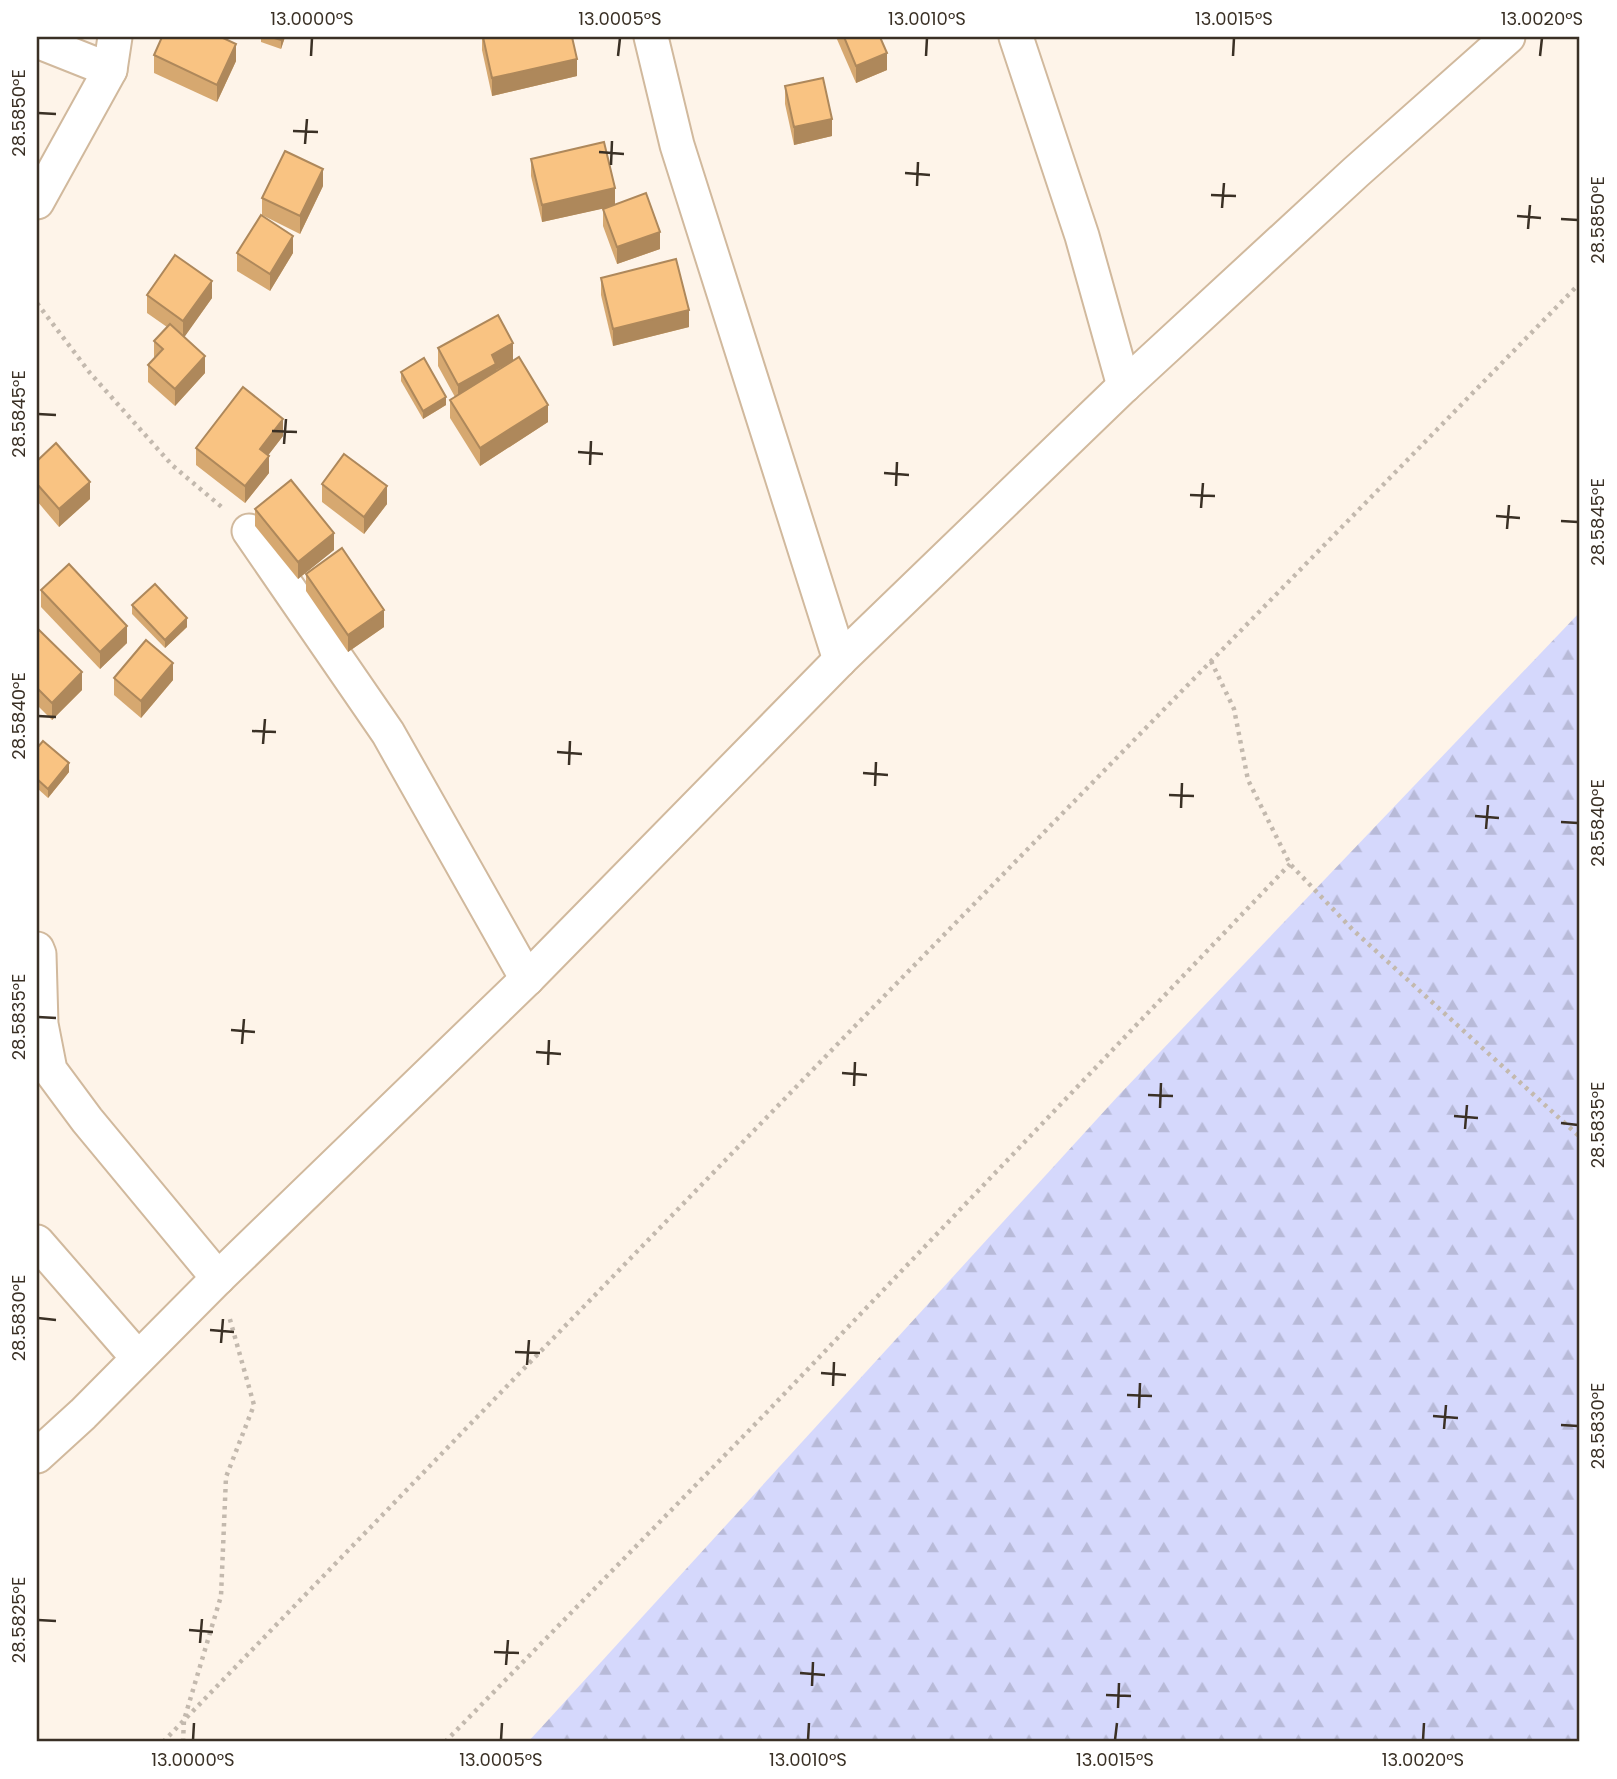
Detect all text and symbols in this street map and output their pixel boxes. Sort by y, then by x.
text: 13.0000°S [270,6,354,31]
text: 13.0005°S [578,6,662,31]
text: 13.0010°S [888,6,966,31]
text: 13.0015°S [1195,6,1273,31]
text: 13.0020°S [1501,6,1583,31]
text: 28.5850°E [6,69,31,157]
text: 28.5850°E [1585,176,1610,264]
text: 28.5845°E [6,370,31,458]
text: 28.5845°E [1585,478,1610,566]
text: 28.5840°E [6,672,31,760]
text: 28.5840°E [1585,779,1610,867]
text: 28.5835°E [6,974,31,1060]
text: 28.5835°E [1585,1082,1610,1168]
text: 28.5830°E [6,1275,31,1361]
text: 28.5830°E [1585,1383,1610,1469]
text: 28.5825°E [6,1577,31,1663]
text: 13.0000°S [151,1747,235,1772]
text: 13.0005°S [459,1747,543,1772]
text: 13.0010°S [769,1747,847,1772]
text: 13.0015°S [1076,1747,1154,1772]
text: 13.0020°S [1382,1747,1464,1772]

